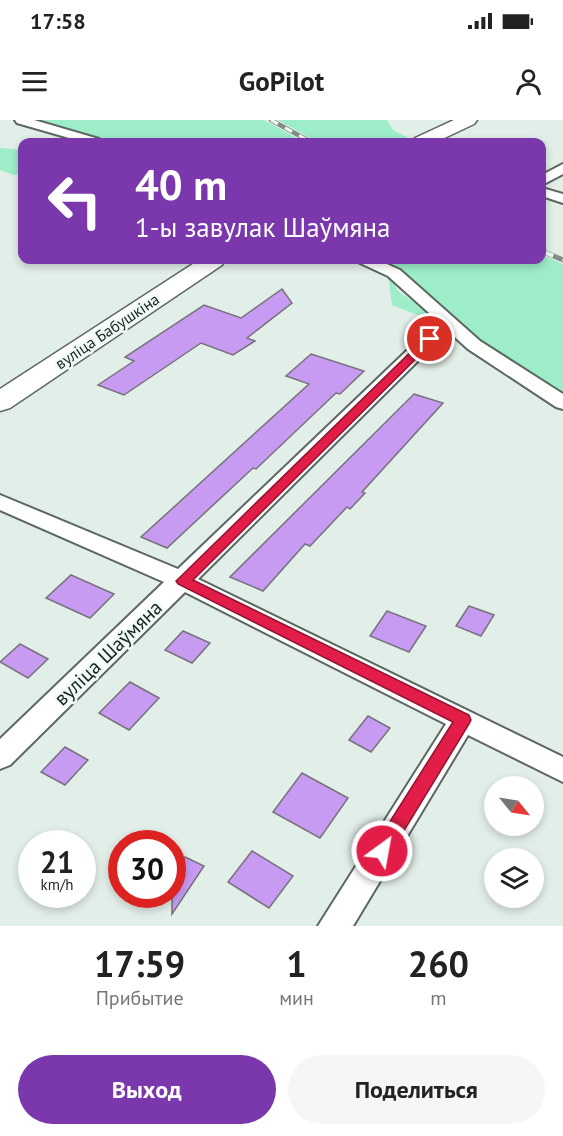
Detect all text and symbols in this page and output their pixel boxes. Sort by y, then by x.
text: 17:58 [30,7,86,35]
text: GoPilot [239,64,324,98]
icon: menu [18,65,51,98]
icon: person [512,65,545,98]
text: 40 m [135,157,227,212]
icon: left [36,162,114,240]
text: 1-ы завулак Шаўмяна [135,210,390,244]
street label: вуліца Бабушкіна [51,289,163,373]
pin [404,313,455,364]
icon: arrive [413,322,446,355]
street label: вуліца Шаўмяна [48,595,168,711]
north arrow [484,776,544,836]
map controls [484,776,544,908]
position arrow [350,819,414,883]
speed limit sign: 30 [108,830,186,908]
text: 21 [40,842,74,881]
button: layers [484,848,544,908]
text: km/h [41,875,73,894]
text: 17:59 [94,940,185,987]
text: 1 [286,940,307,987]
text: 260 [408,940,469,987]
text: Прибытие [96,985,184,1011]
text: мин [279,985,314,1011]
text: m [430,985,447,1011]
button: Выход [18,1055,276,1124]
button: Поделиться [288,1055,545,1124]

